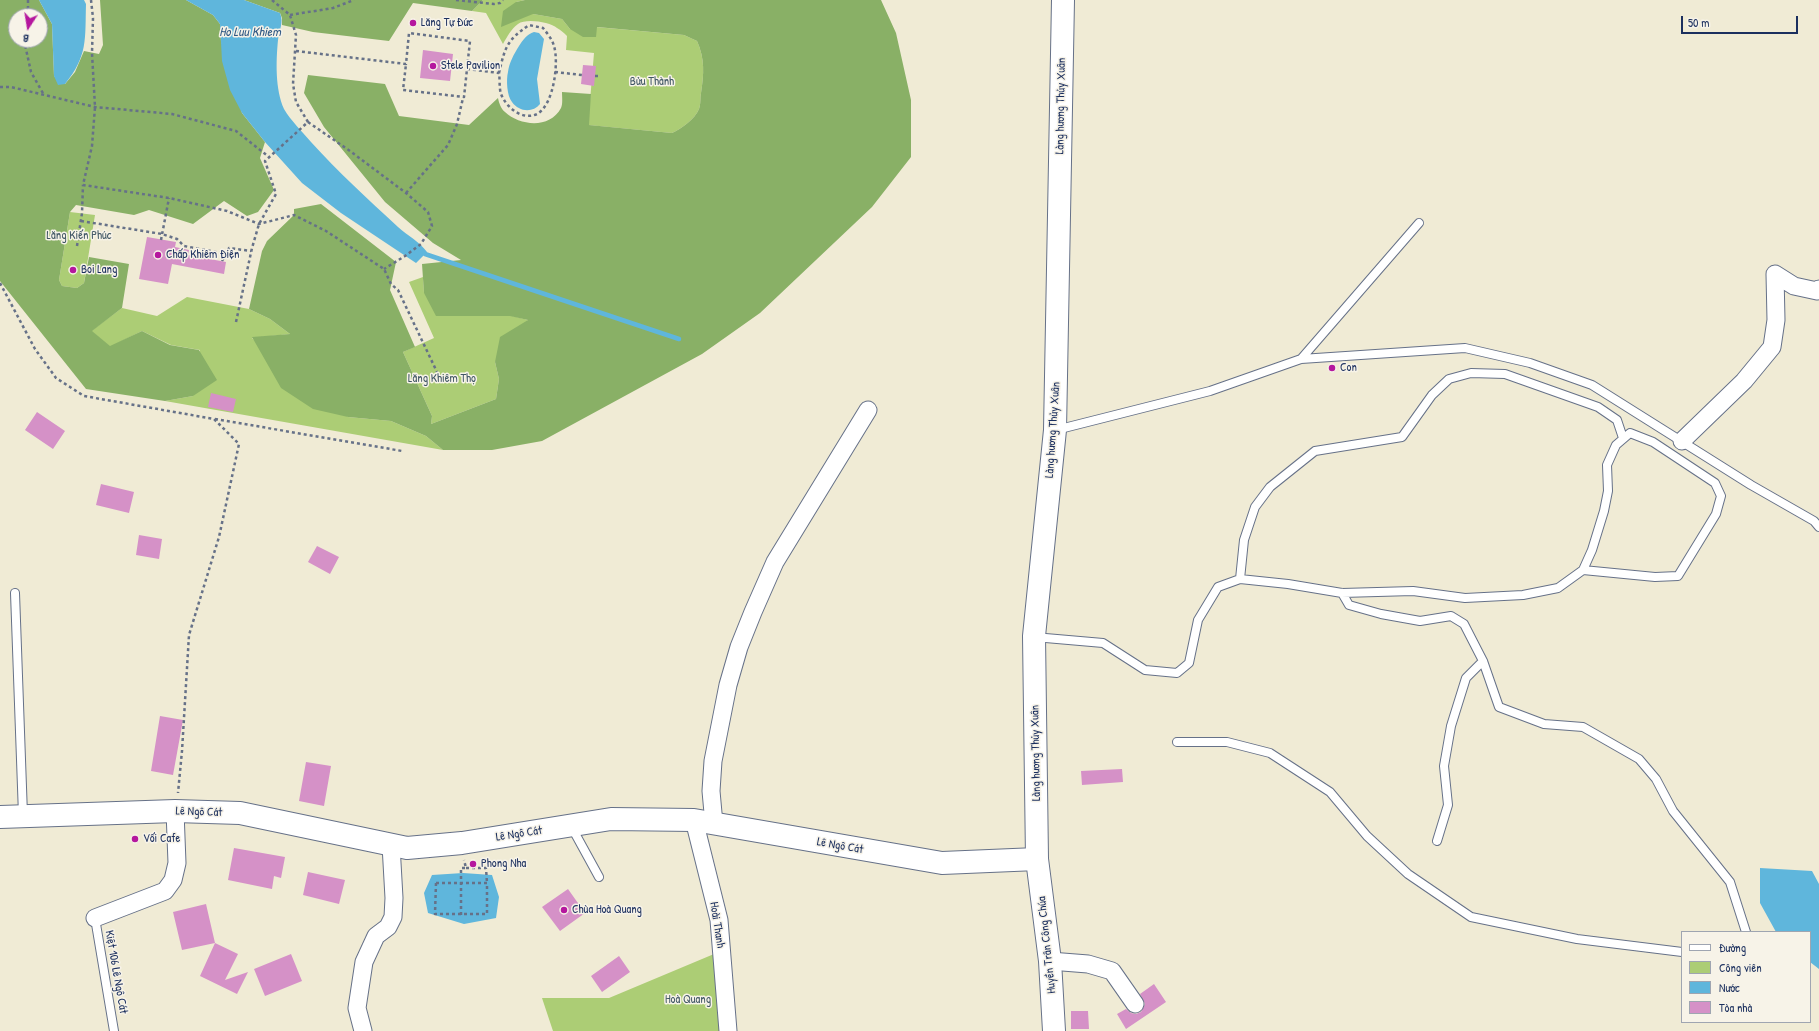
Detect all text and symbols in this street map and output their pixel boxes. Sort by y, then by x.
north arrow [8,8,48,48]
scale bar [1683,8,1800,34]
text: 50 m [1688,14,1709,31]
place label: Lăng Tự Đức [421,16,473,30]
marker: Lăng Tự Đức [408,18,418,28]
water label: Ho Luu Khiem [219,25,281,41]
text: B [22,31,30,46]
street label: Làng hương Thủy Xuân [1053,58,1069,154]
place label: Stele Pavilion [441,59,500,73]
marker: Stele Pavilion [428,61,438,71]
park label: Bửu Thành [630,75,674,89]
park label: Lăng Kiến Phúc [47,229,111,243]
place label: Chấp Khiêm Điện [166,248,239,262]
marker: Chấp Khiêm Điện [153,250,163,260]
place label: Boi Lang [81,263,117,277]
marker: Boi Lang [68,265,78,275]
place label: Con [1340,361,1357,375]
marker: Con [1327,363,1337,373]
park label: Lăng Khiêm Thọ [408,372,476,386]
street label: Làng hương Thủy Xuân [1042,381,1064,479]
street label: Làng hương Thủy Xuân [1028,705,1044,801]
street label: Lê Ngô Cát [175,804,223,820]
street label: Lê Ngô Cát [495,823,543,845]
place label: Vối Cafe [143,832,180,846]
marker: Vối Cafe [130,834,140,844]
street label: Lê Ngô Cát [816,835,864,857]
place label: Phong Nha [481,857,526,871]
marker: Phong Nha [468,859,478,869]
street label: Huyền Trân Công Chúa [1035,896,1059,994]
street label: Hoài Thanh [706,901,728,949]
place label: Chùa Hoà Quang [572,903,642,917]
marker: Chùa Hoà Quang [559,905,569,915]
street label: Kiệt 106 Lê Ngô Cát [102,929,130,1015]
legend [1681,931,1811,1023]
text: Đường [1719,939,1746,956]
text: Công viên [1719,959,1762,976]
text: Nước [1719,979,1740,996]
park label: Hoà Quang [665,993,711,1007]
text: Tòa nhà [1719,999,1752,1016]

